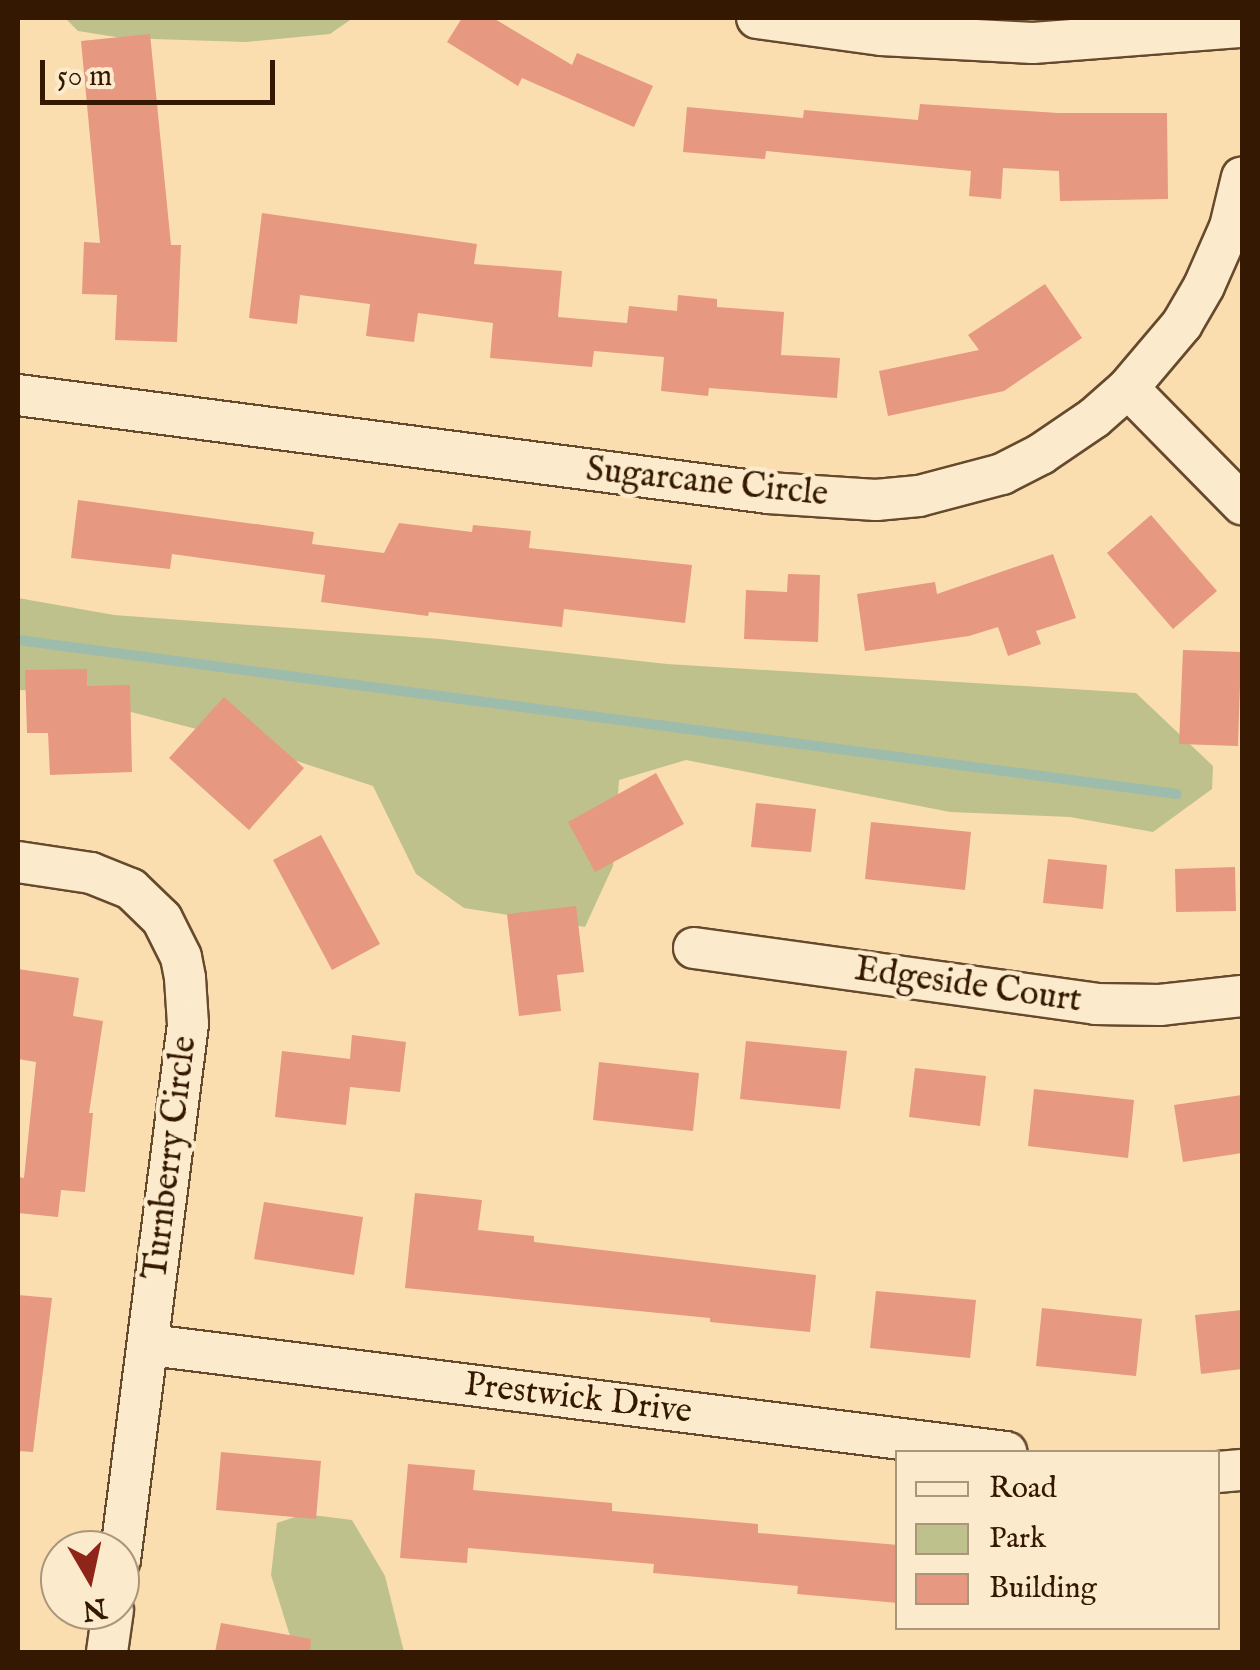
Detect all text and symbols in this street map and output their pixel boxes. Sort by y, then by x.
scale bar [45,40,280,102]
text: 50 m [57,58,112,96]
street label: Sugarcane Circle [584,449,830,517]
street label: Edgeside Court [852,949,1084,1023]
street label: Turnberry Circle [135,1034,207,1282]
street label: Prestwick Drive [462,1364,694,1434]
legend [895,1450,1220,1630]
text: Road [989,1470,1057,1508]
text: Park [989,1520,1046,1558]
north arrow [40,1530,140,1630]
text: Building [989,1570,1097,1608]
text: N [80,1589,109,1627]

